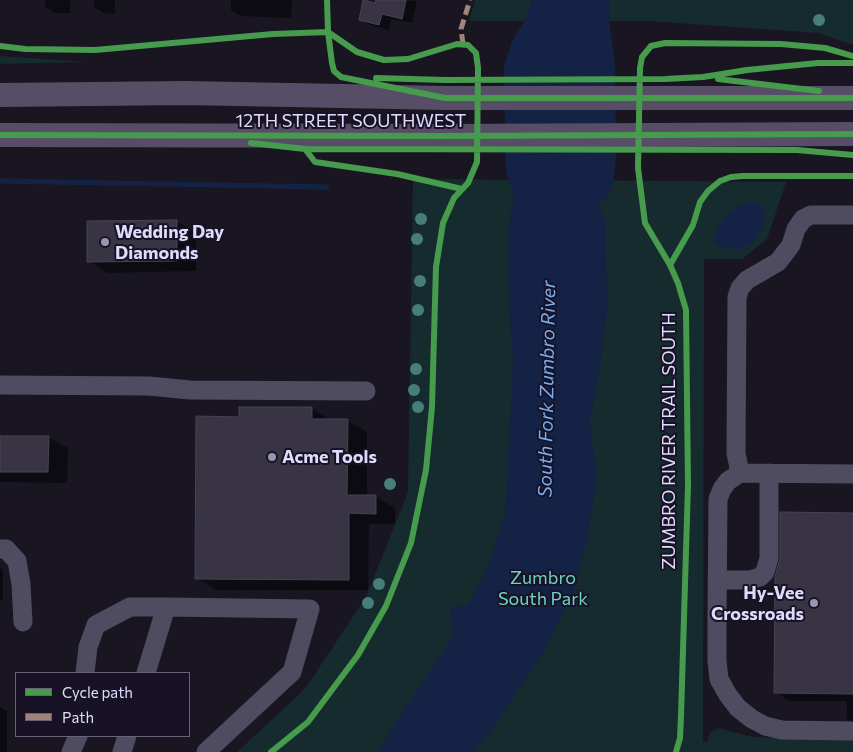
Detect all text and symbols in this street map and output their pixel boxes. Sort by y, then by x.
street label: 12TH STREET SOUTHWEST [236,110,466,132]
place label: Wedding Day Diamonds [115,221,224,264]
marker: Wedding Day Diamonds [99,236,111,248]
water label: South Fork Zumbro River [534,280,560,498]
street label: ZUMBRO RIVER TRAIL SOUTH [658,312,680,570]
place label: Acme Tools [282,446,377,468]
marker: Acme Tools [266,451,278,463]
park label: Zumbro South Park [498,567,588,610]
place label: Hy-Vee Crossroads [711,582,804,624]
marker: Hy-Vee Crossroads [808,597,820,609]
legend [15,672,190,737]
text: Cycle path [62,683,133,701]
text: Path [62,708,94,726]

